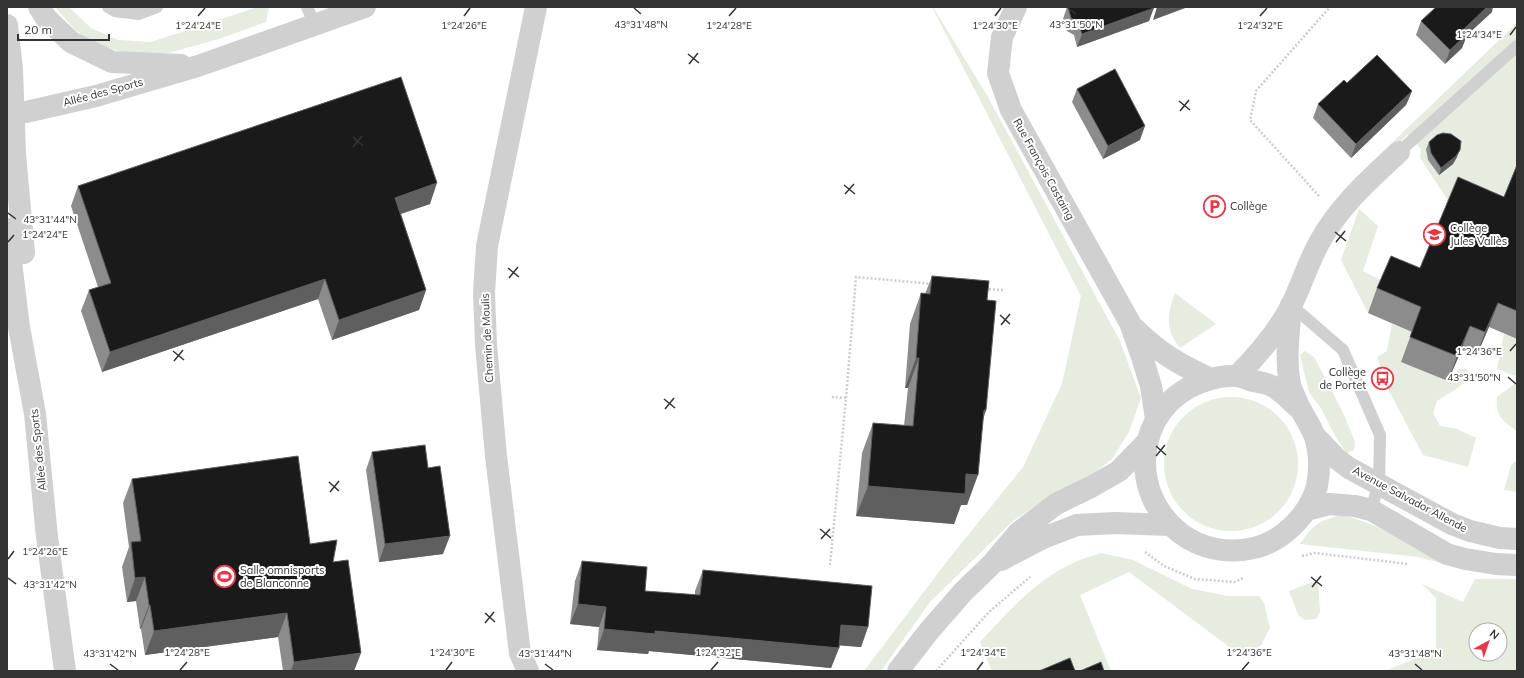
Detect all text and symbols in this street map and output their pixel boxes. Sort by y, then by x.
scale bar [18,16,109,42]
text: 43°31'48"N [614,18,668,31]
text: 43°31'50"N [1049,18,1103,31]
text: 1°24'24"E [175,19,221,32]
text: 1°24'26"E [441,19,487,32]
text: 1°24'28"E [706,19,752,32]
text: 1°24'30"E [972,19,1018,32]
text: 1°24'32"E [1237,19,1283,32]
text: 20 m [24,22,52,37]
text: 1°24'34"E [1456,28,1502,41]
street label: Allée des Sports [61,75,145,109]
street label: Rue François Castaing [1010,116,1078,222]
parking icon: Collège [1201,193,1227,219]
place label: Collège [1230,199,1267,213]
text: 43°31'44"N [23,213,77,226]
school or university icon: Collège Jules Vallès [1421,221,1447,247]
place label: Collège Jules Vallès [1450,221,1507,248]
text: 1°24'24"E [22,228,68,241]
street label: Chemin de Moulis [478,293,496,383]
text: 1°24'36"E [1456,345,1502,358]
place label: Collège de Portet [1319,365,1366,392]
bus stop icon: Collège de Portet [1369,365,1395,391]
text: 43°31'50"N [1447,371,1501,384]
street label: Allée des Sports [27,408,49,492]
street label: Avenue Salvador Allende [1350,463,1470,535]
text: 1°24'26"E [22,545,68,558]
sports icon: Salle omnisports de Blanconne [211,563,237,589]
place label: Salle omnisports de Blanconne [240,563,324,590]
text: 43°31'42"N [23,578,77,591]
north arrow [1468,622,1508,662]
text: N [1487,626,1502,642]
text: 1°24'28"E [164,646,210,659]
text: 1°24'30"E [429,646,475,659]
text: 1°24'32"E [695,646,741,659]
text: 1°24'34"E [960,646,1006,659]
text: 1°24'36"E [1226,646,1272,659]
text: 43°31'42"N [83,647,137,660]
text: 43°31'44"N [518,647,572,660]
text: 43°31'48"N [1388,647,1442,660]

